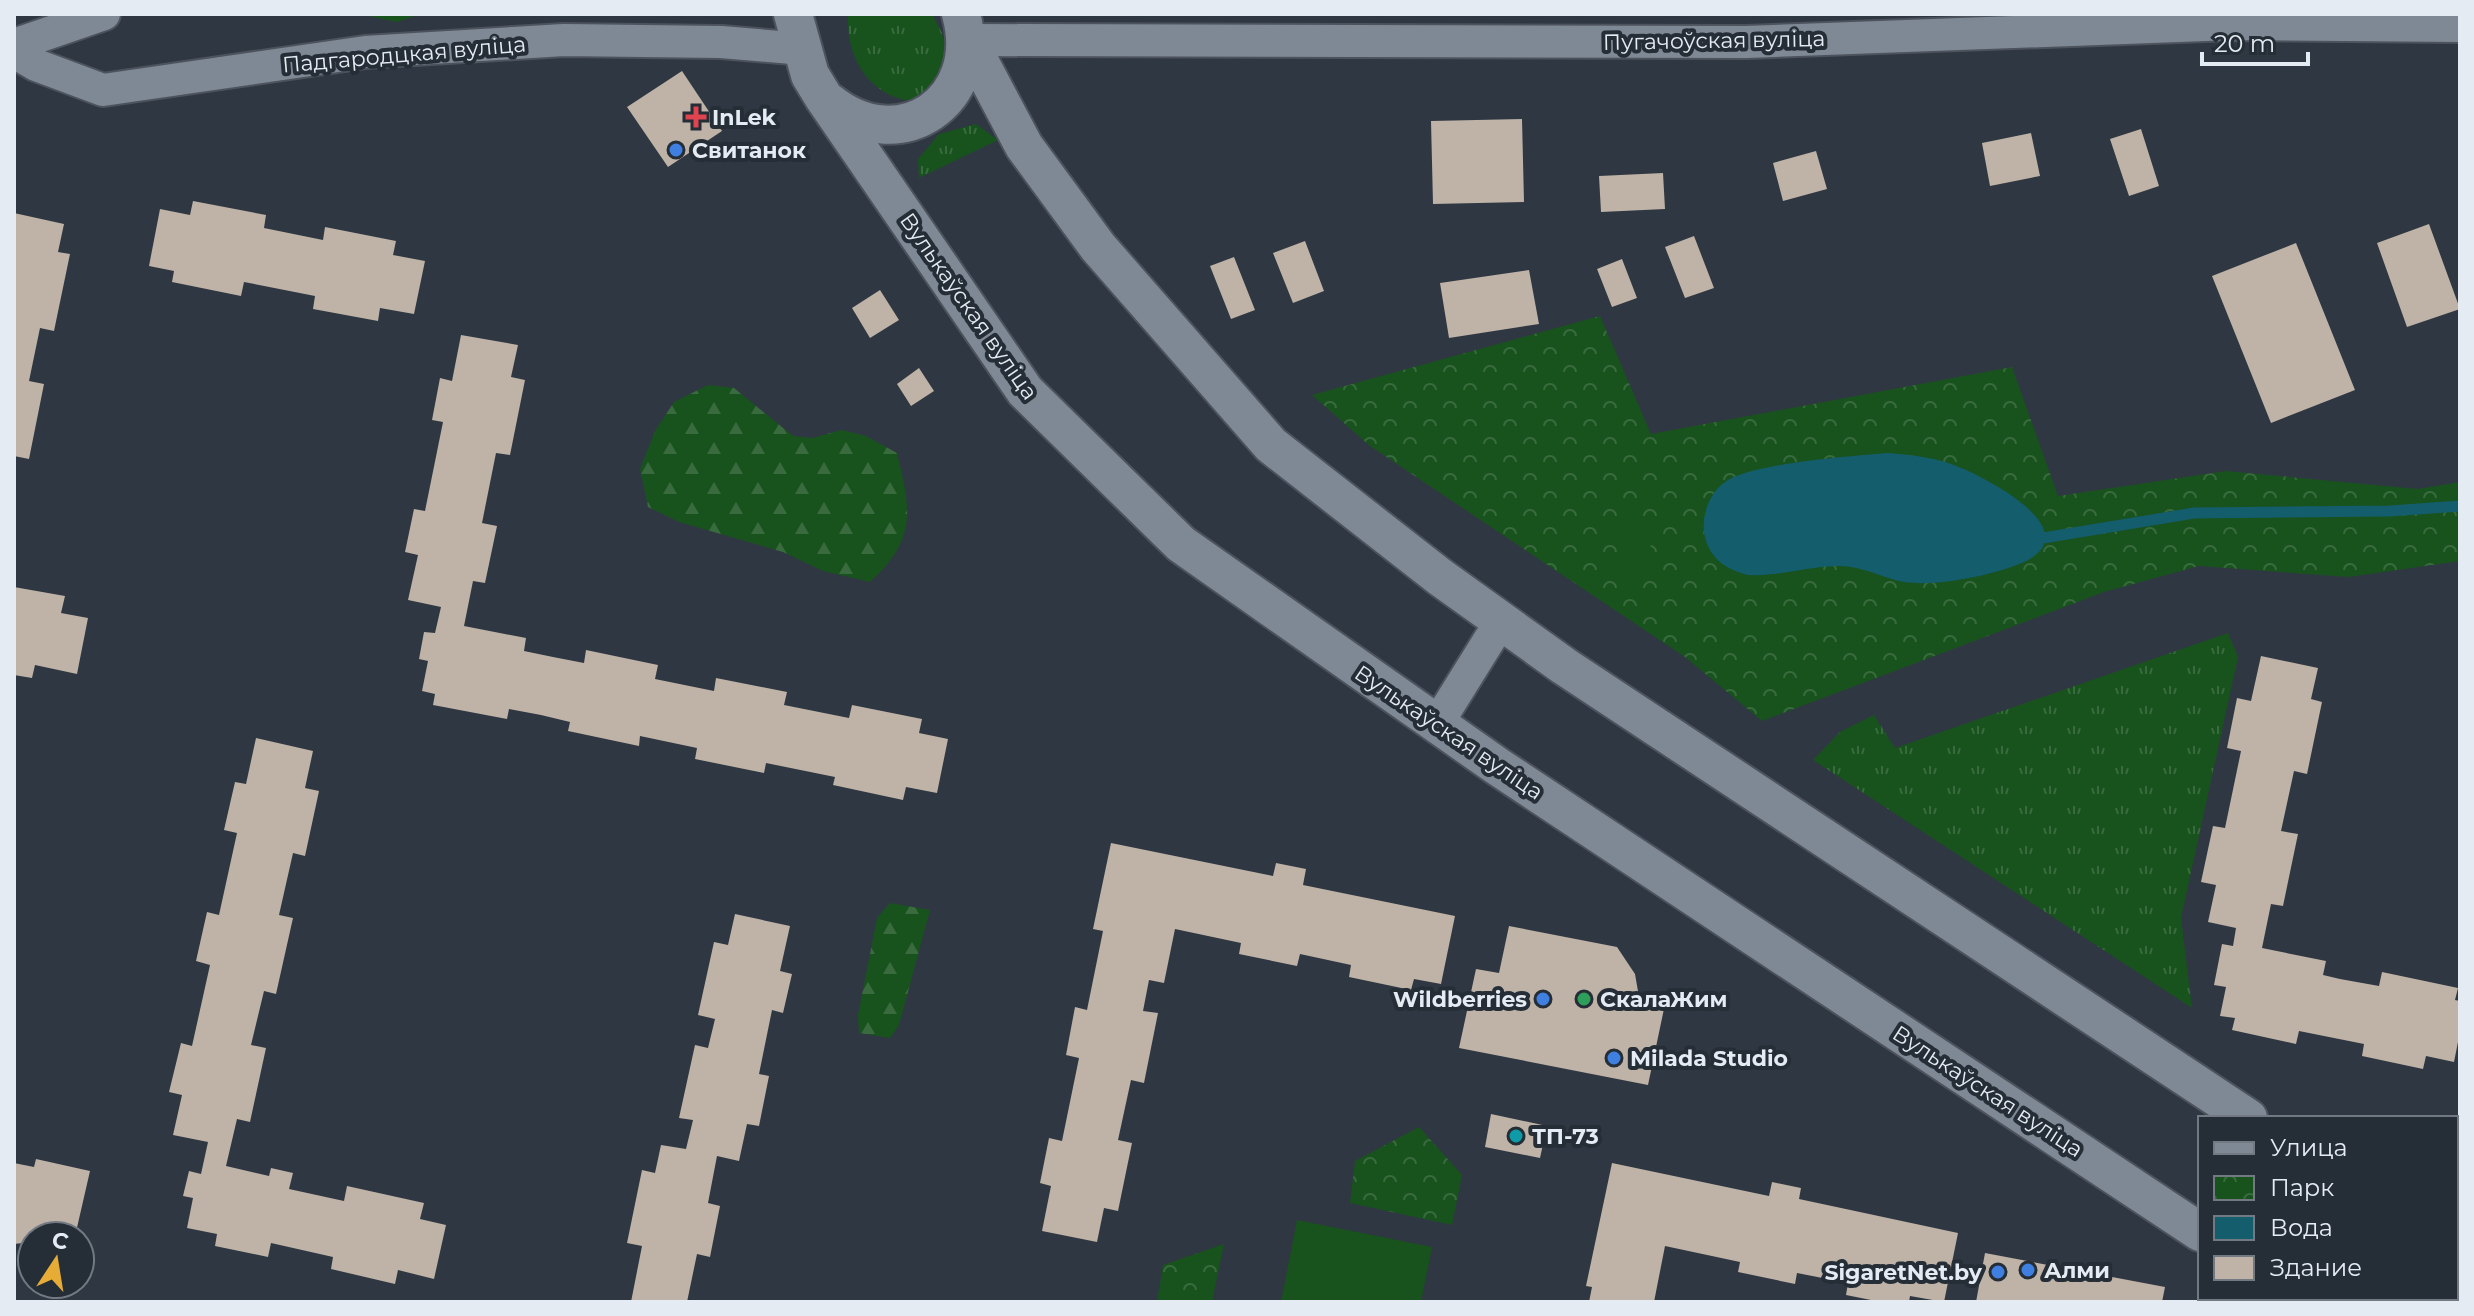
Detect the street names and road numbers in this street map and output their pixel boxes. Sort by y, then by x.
street label: Пугачоўская вуліца [1603,25,1825,56]
street label: Падгародцкая вуліца [281,30,527,79]
street label: Вулькаўская вуліца [894,208,1043,405]
street label: Вулькаўская вуліца [1349,659,1548,806]
street label: Вулькаўская вуліца [1887,1020,2088,1163]

